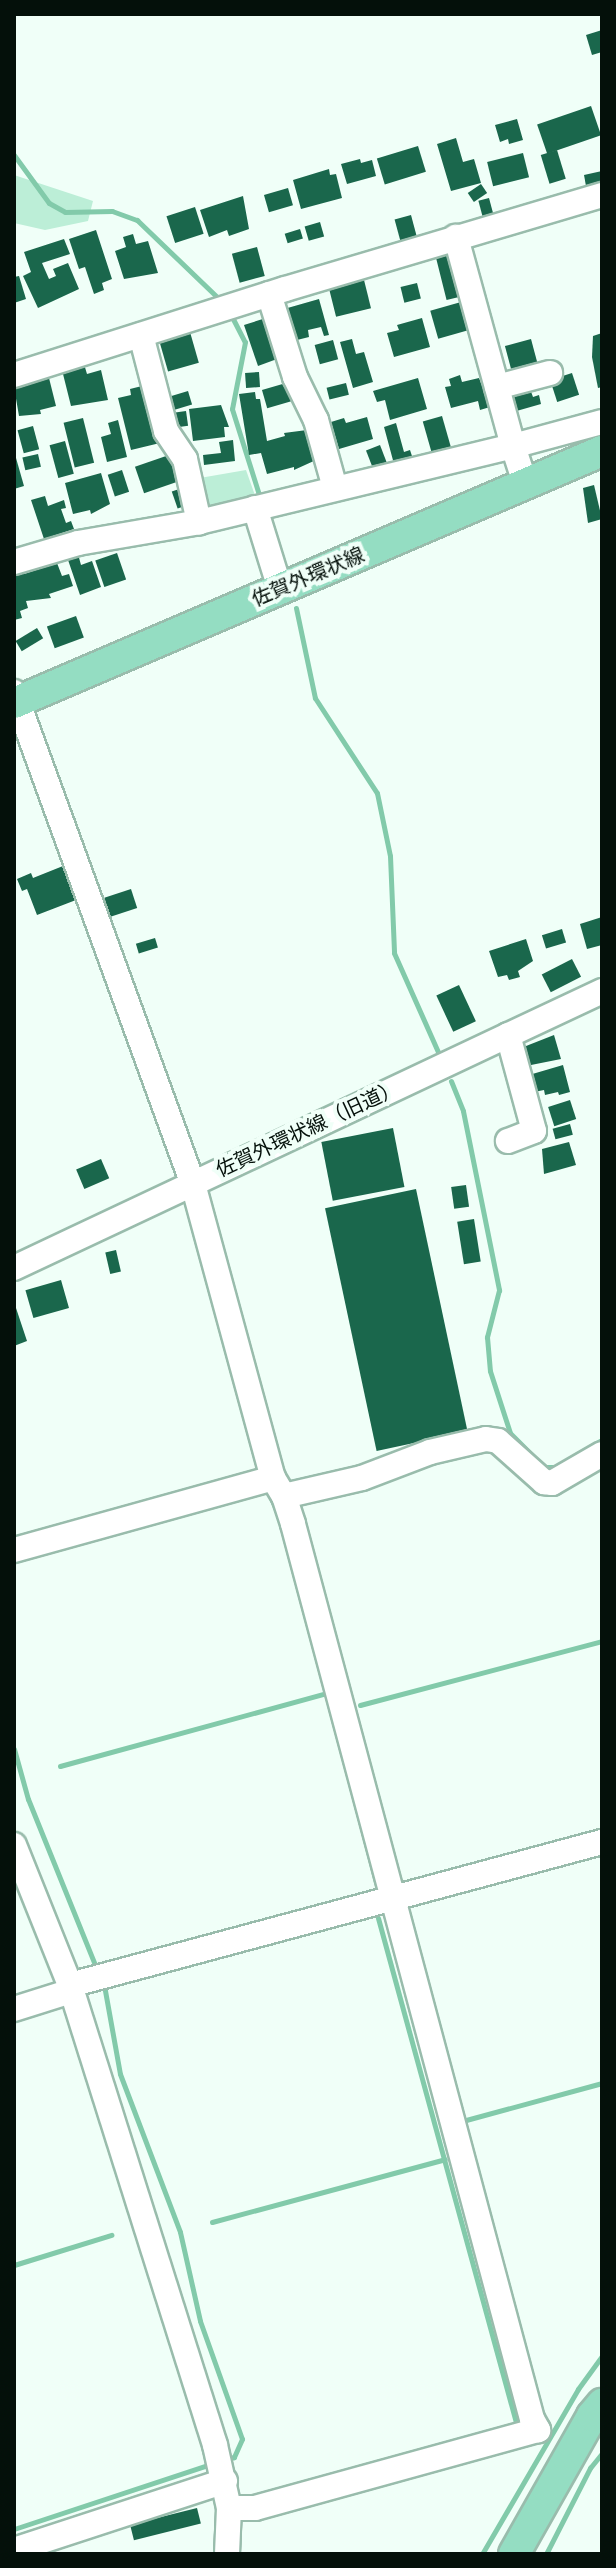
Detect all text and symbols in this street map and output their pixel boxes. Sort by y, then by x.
street label: 佐賀外環状線 [248,543,368,611]
street label: 佐賀外環状線（旧道） [212,1076,404,1182]

